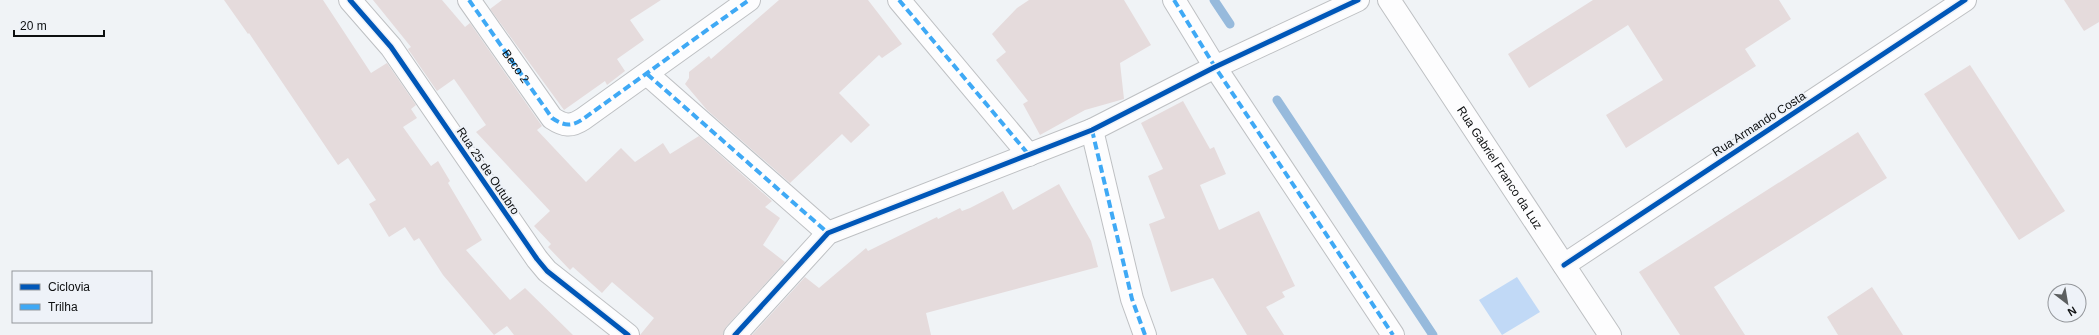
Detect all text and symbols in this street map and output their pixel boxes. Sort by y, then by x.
scale bar [14,12,104,38]
text: 20 m [20,19,47,33]
street label: Beco 2 [499,47,532,86]
street label: Rua Armando Costa [1710,89,1808,159]
street label: Rua Gabriel Franco da Luz [1454,104,1545,232]
street label: Rua 25 de Outubro [454,125,523,217]
legend [12,271,152,323]
text: Ciclovia [48,280,90,294]
north arrow [2047,283,2087,323]
text: Trilha [48,300,78,314]
text: N [2066,304,2079,319]

